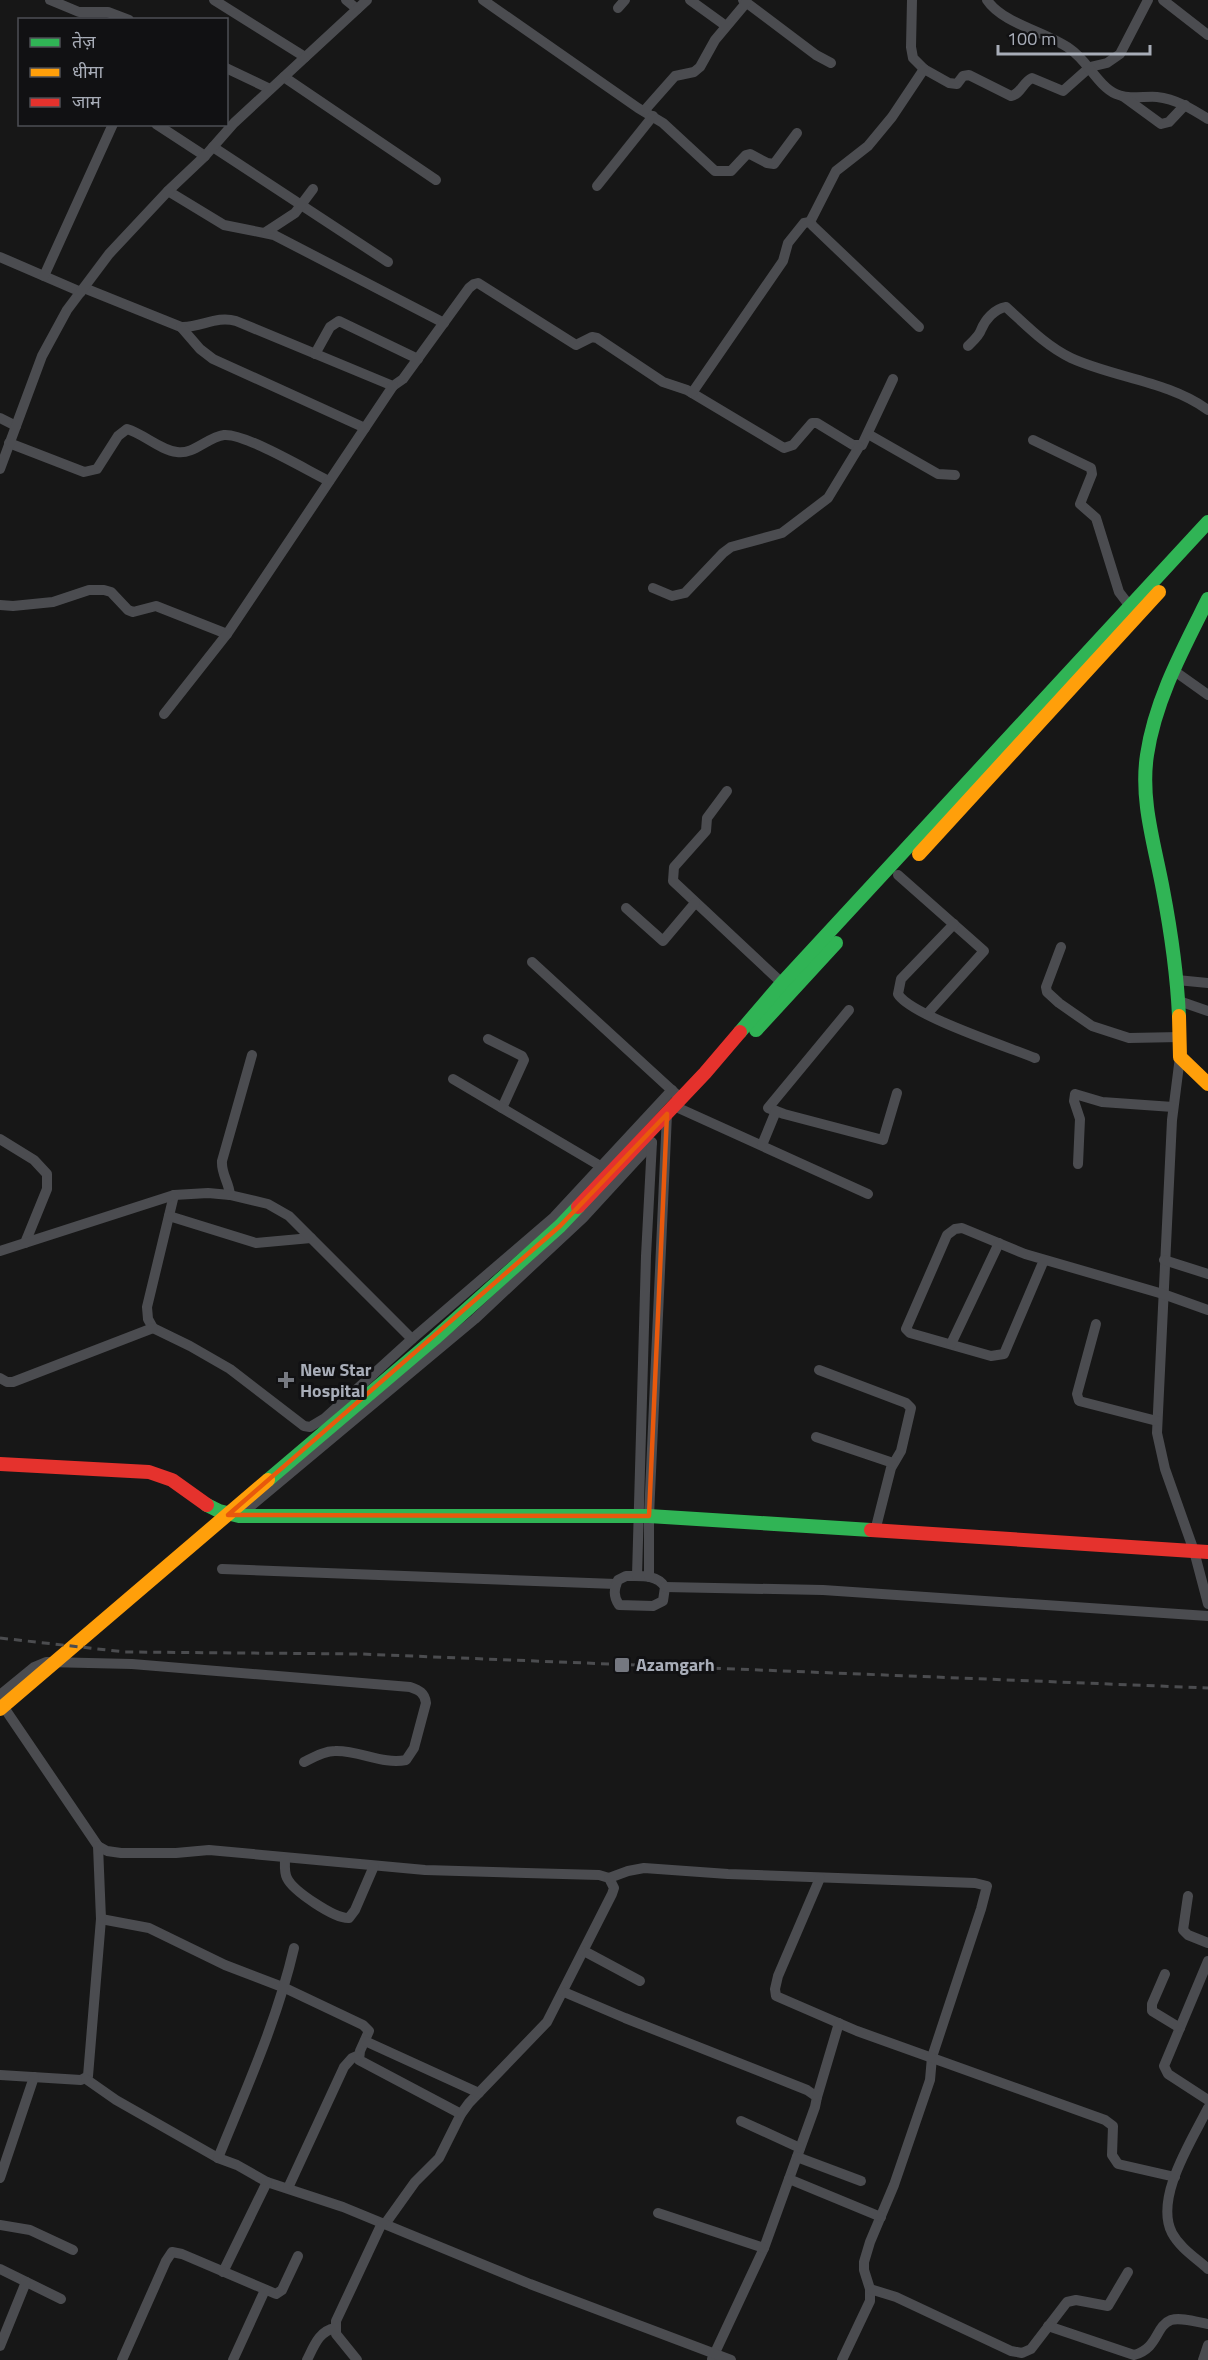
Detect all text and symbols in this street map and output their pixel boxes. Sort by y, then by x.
legend [18,18,228,126]
scale bar [998,18,1150,56]
text: 100 m [1007,25,1056,52]
text: तेज़ [72,28,96,55]
text: धीमा [72,58,103,85]
text: जाम [72,88,102,115]
place label: New Star Hospital [300,1356,372,1404]
marker: New Star Hospital [277,1371,295,1389]
place label: Azamgarh [636,1651,715,1678]
marker: Azamgarh [613,1656,631,1674]

